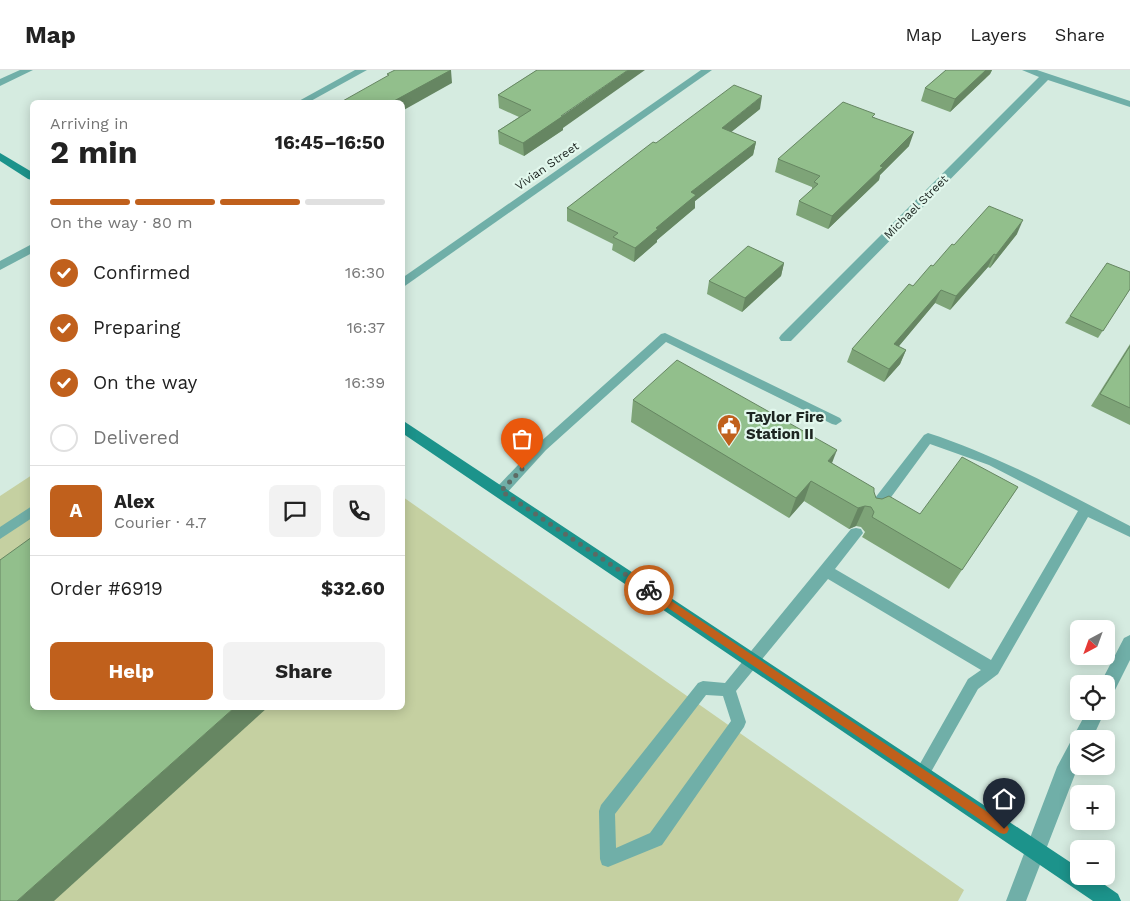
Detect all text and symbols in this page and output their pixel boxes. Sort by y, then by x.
text: Map [25,21,76,49]
text: Map [905,24,942,45]
text: Layers [970,24,1027,45]
text: Share [1055,24,1105,45]
text: Arriving in [50,114,128,133]
text: 16:45–16:50 [275,131,385,154]
text: 2 min [50,133,138,171]
street label: Vivian Street [512,139,582,193]
street label: Michael Street [881,172,951,242]
text: On the way · 80 m [50,213,193,232]
icon: check [50,259,78,287]
text: Confirmed [93,261,190,284]
text: 16:30 [345,263,385,282]
icon: check [50,314,78,342]
text: Preparing [93,316,180,339]
text: 16:37 [347,318,385,337]
icon: check [50,369,78,397]
text: On the way [93,371,197,394]
text: 16:39 [345,373,385,392]
place label: Taylor Fire Station II [746,408,824,443]
public building icon: Taylor Fire Station II [716,413,742,447]
pin [501,418,543,469]
icon: bag [508,425,536,453]
text: Delivered [93,426,180,449]
button: chat [269,485,321,537]
button: phone [333,485,385,537]
text: Alex [114,490,155,513]
text: A [70,499,82,522]
text: Courier · 4.7 [114,513,207,532]
courier [624,565,674,615]
icon: bike [635,576,663,604]
text: Order #6919 [50,577,163,600]
text: $32.60 [321,577,385,600]
north arrow [1070,620,1115,665]
map controls [1070,620,1115,885]
button: Help [50,642,213,700]
button: Share [223,642,385,700]
button: locate [1070,675,1115,720]
button: layers [1070,730,1115,775]
pin [983,778,1025,829]
icon: home [990,785,1018,813]
button: + [1070,785,1115,830]
button: − [1070,840,1115,885]

